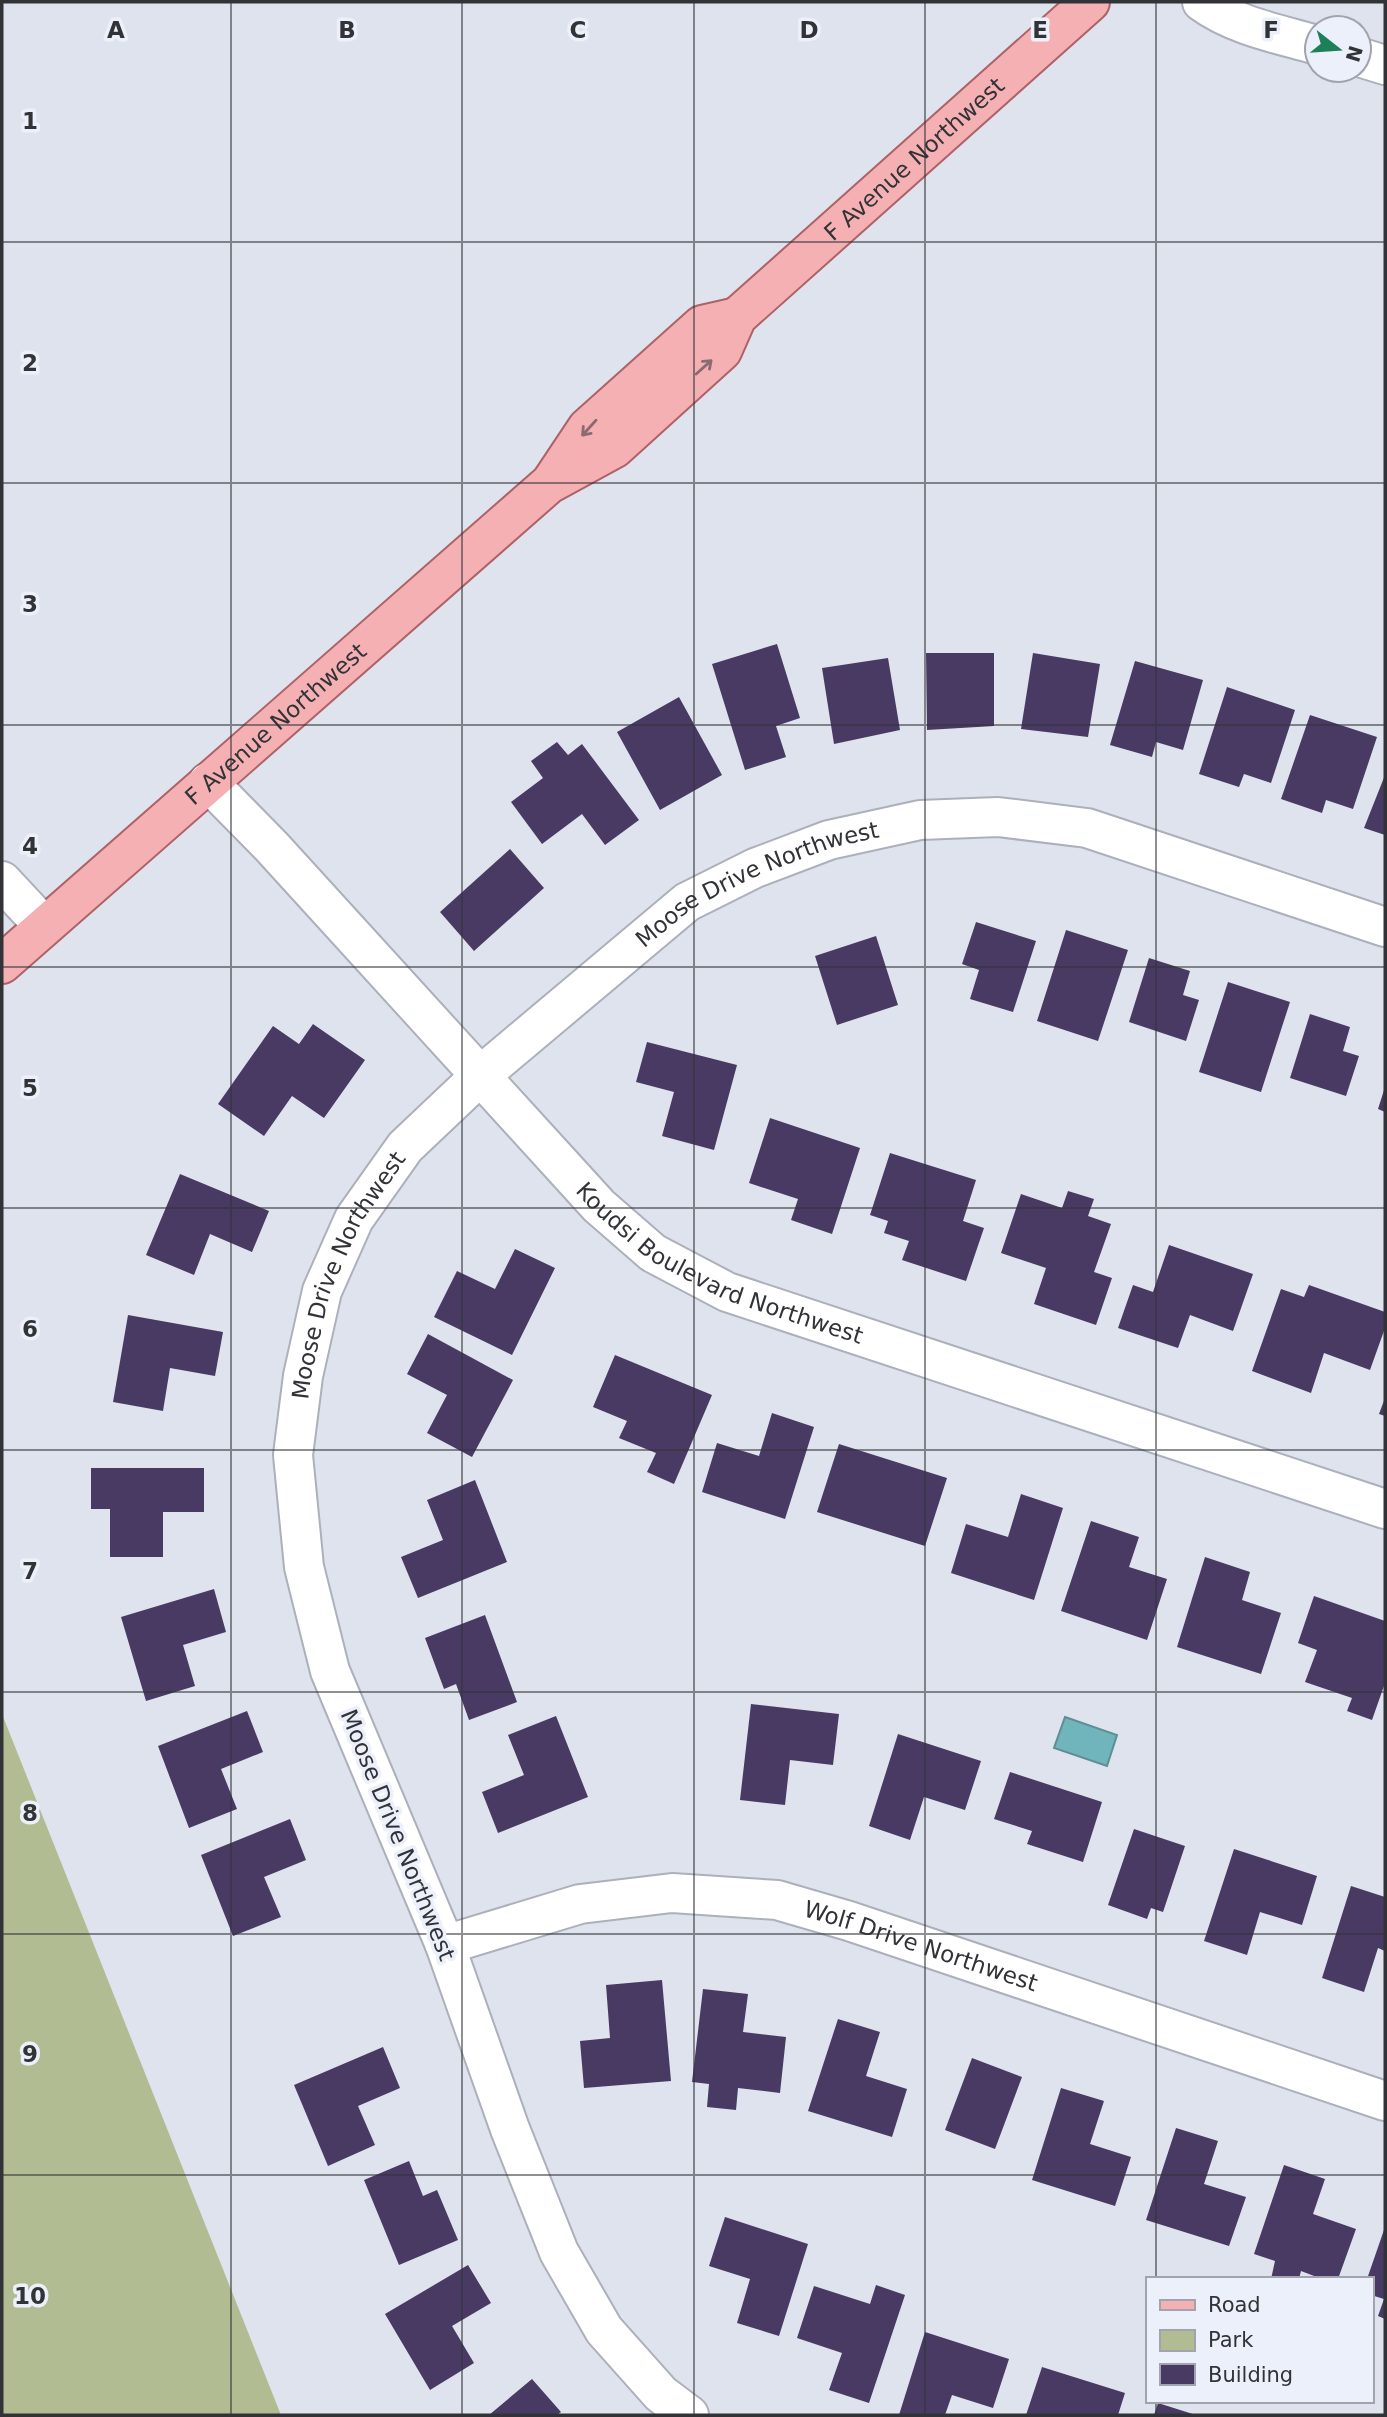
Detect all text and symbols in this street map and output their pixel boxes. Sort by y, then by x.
north arrow [1303,14,1373,84]
text: A [107,17,125,43]
text: B [338,17,356,43]
text: C [570,17,586,43]
text: D [799,17,819,43]
text: E [1032,17,1048,43]
text: F [1263,17,1279,43]
text: N [1341,43,1367,65]
street label: F Avenue Northwest [819,72,1009,246]
text: 1 [22,108,38,134]
text: 2 [22,350,38,376]
one-way arrow [695,359,712,376]
one-way arrow [580,419,597,436]
text: 3 [22,591,38,617]
street label: F Avenue Northwest [180,638,371,810]
street label: Moose Drive Northwest [630,816,881,952]
text: 4 [22,833,38,859]
text: 5 [22,1075,38,1101]
street label: Moose Drive Northwest [287,1147,411,1401]
street label: Koudsi Boulevard Northwest [571,1177,866,1349]
text: 6 [22,1316,38,1342]
text: 7 [22,1558,38,1584]
street label: Moose Drive Northwest [336,1706,460,1964]
text: 8 [22,1800,38,1826]
street label: Wolf Drive Northwest [801,1896,1041,1996]
text: 9 [22,2041,38,2067]
legend [1146,2277,1373,2403]
text: 10 [14,2283,46,2309]
text: Road [1208,2293,1261,2317]
text: Park [1208,2328,1254,2352]
text: Building [1208,2363,1293,2387]

